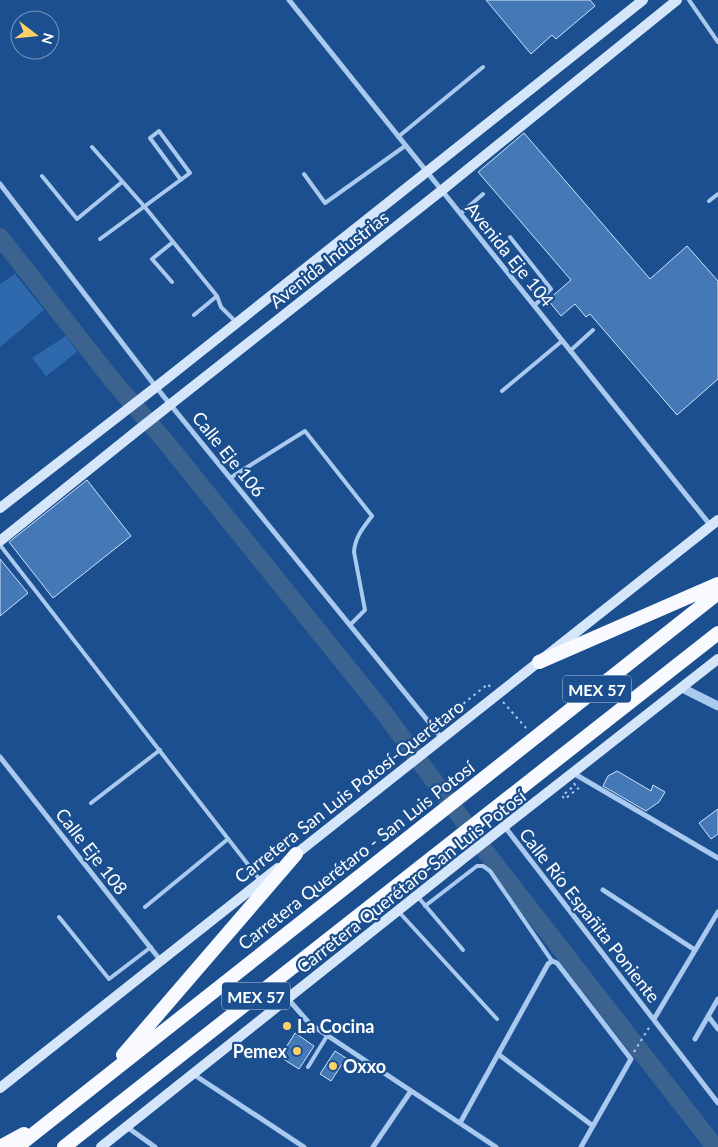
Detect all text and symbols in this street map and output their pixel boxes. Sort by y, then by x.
north arrow [10,10,60,60]
text: N [38,31,58,46]
street label: Avenida Eje 104 [461,197,559,311]
street label: Avenida Industrias [265,206,393,312]
street label: Calle Eje 106 [188,407,270,501]
road number: MEX 57 [563,676,631,702]
street label: Carretera San Luis Potosí-Querétaro [230,695,468,887]
street label: Carretera Querétaro - San Luis Potosí [233,755,479,954]
street label: Carretera Querétaro-San Luis Potosí [292,784,531,977]
street label: Calle Eje 108 [51,803,133,899]
street label: Calle Río Españita Poniente [515,823,665,1007]
road number: MEX 57 [222,982,290,1009]
place label: La Cocina [297,1015,374,1037]
marker: La Cocina [281,1020,293,1032]
place label: Pemex [233,1040,288,1062]
marker: Pemex [291,1045,303,1057]
place label: Oxxo [343,1055,386,1077]
marker: Oxxo [327,1060,339,1072]

